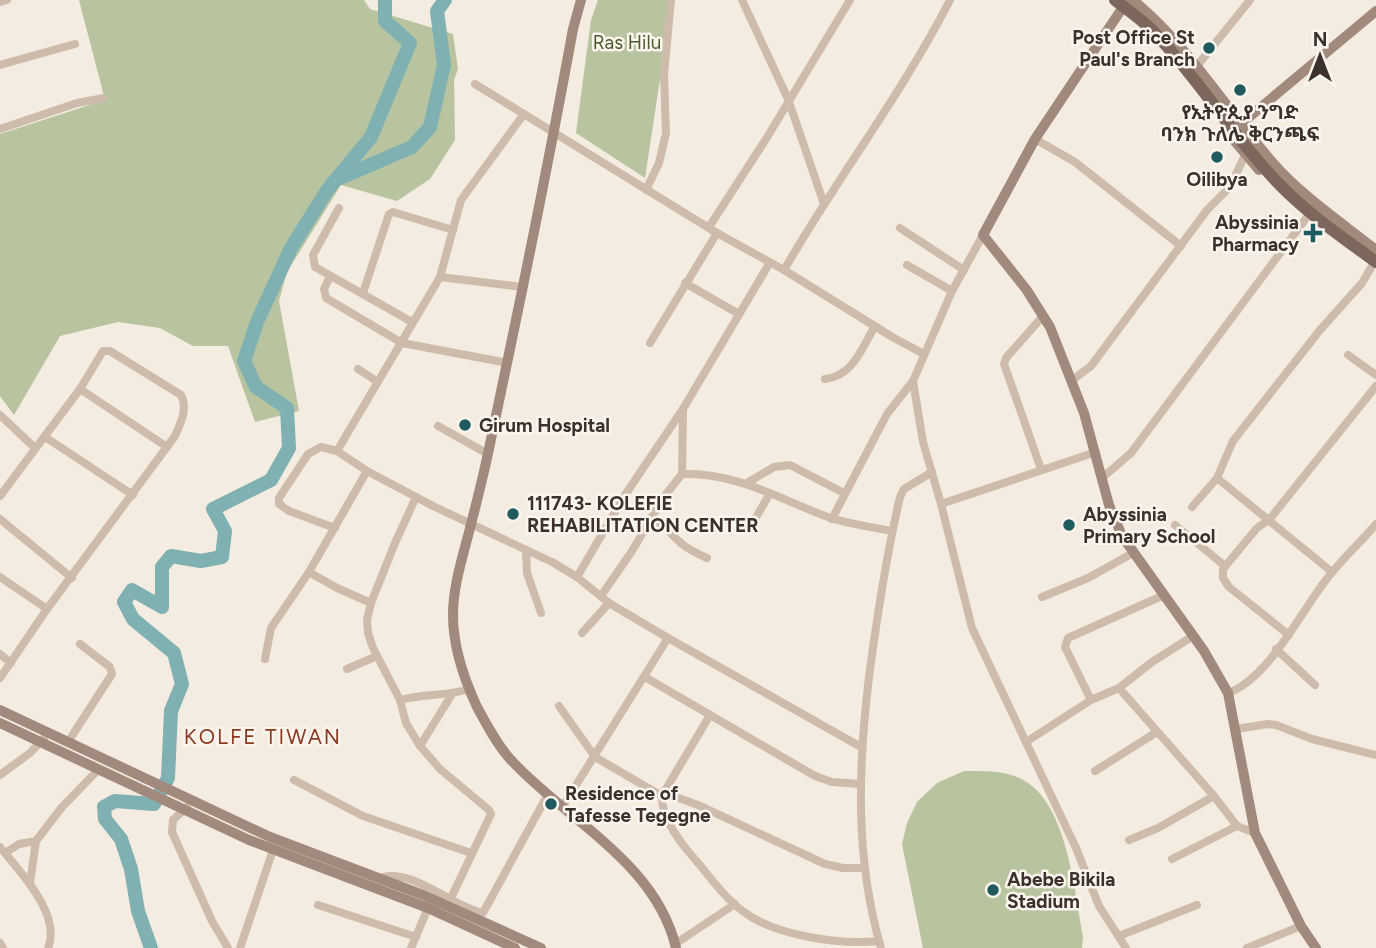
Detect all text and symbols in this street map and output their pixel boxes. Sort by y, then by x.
north arrow [1285,21,1355,91]
place label: Post Office St Paul's Branch [1072,26,1195,71]
text: N [1313,28,1327,51]
park label: Ras Hilu [593,31,661,54]
marker: Post Office St Paul's Branch [1201,40,1217,56]
marker: የኢትዮጲያ ንግድ ባንክ ጉለሌ ቅርንጫፍ [1232,82,1248,98]
place label: የኢትዮጲያ ንግድ ባንክ ጉለሌ ቅርንጫፍ [1161,101,1320,146]
marker: Oilibya [1209,149,1225,165]
place label: Oilibya [1186,168,1248,191]
place label: Abyssinia Pharmacy [1212,211,1299,256]
marker: Abyssinia Pharmacy [1305,225,1321,241]
place label: Girum Hospital [479,414,610,437]
marker: Girum Hospital [457,417,473,433]
place label: 111743- KOLEFIE REHABILITATION CENTER [527,492,759,537]
place label: Abyssinia Primary School [1083,503,1215,548]
marker: 111743- KOLEFIE REHABILITATION CENTER [505,506,521,522]
marker: Abyssinia Primary School [1061,517,1077,533]
district label: KOLFE TIWAN [184,724,342,749]
place label: Residence of Tafesse Tegegne [565,782,711,827]
marker: Residence of Tafesse Tegegne [543,796,559,812]
place label: Abebe Bikila Stadium [1007,868,1115,913]
marker: Abebe Bikila Stadium [985,882,1001,898]

